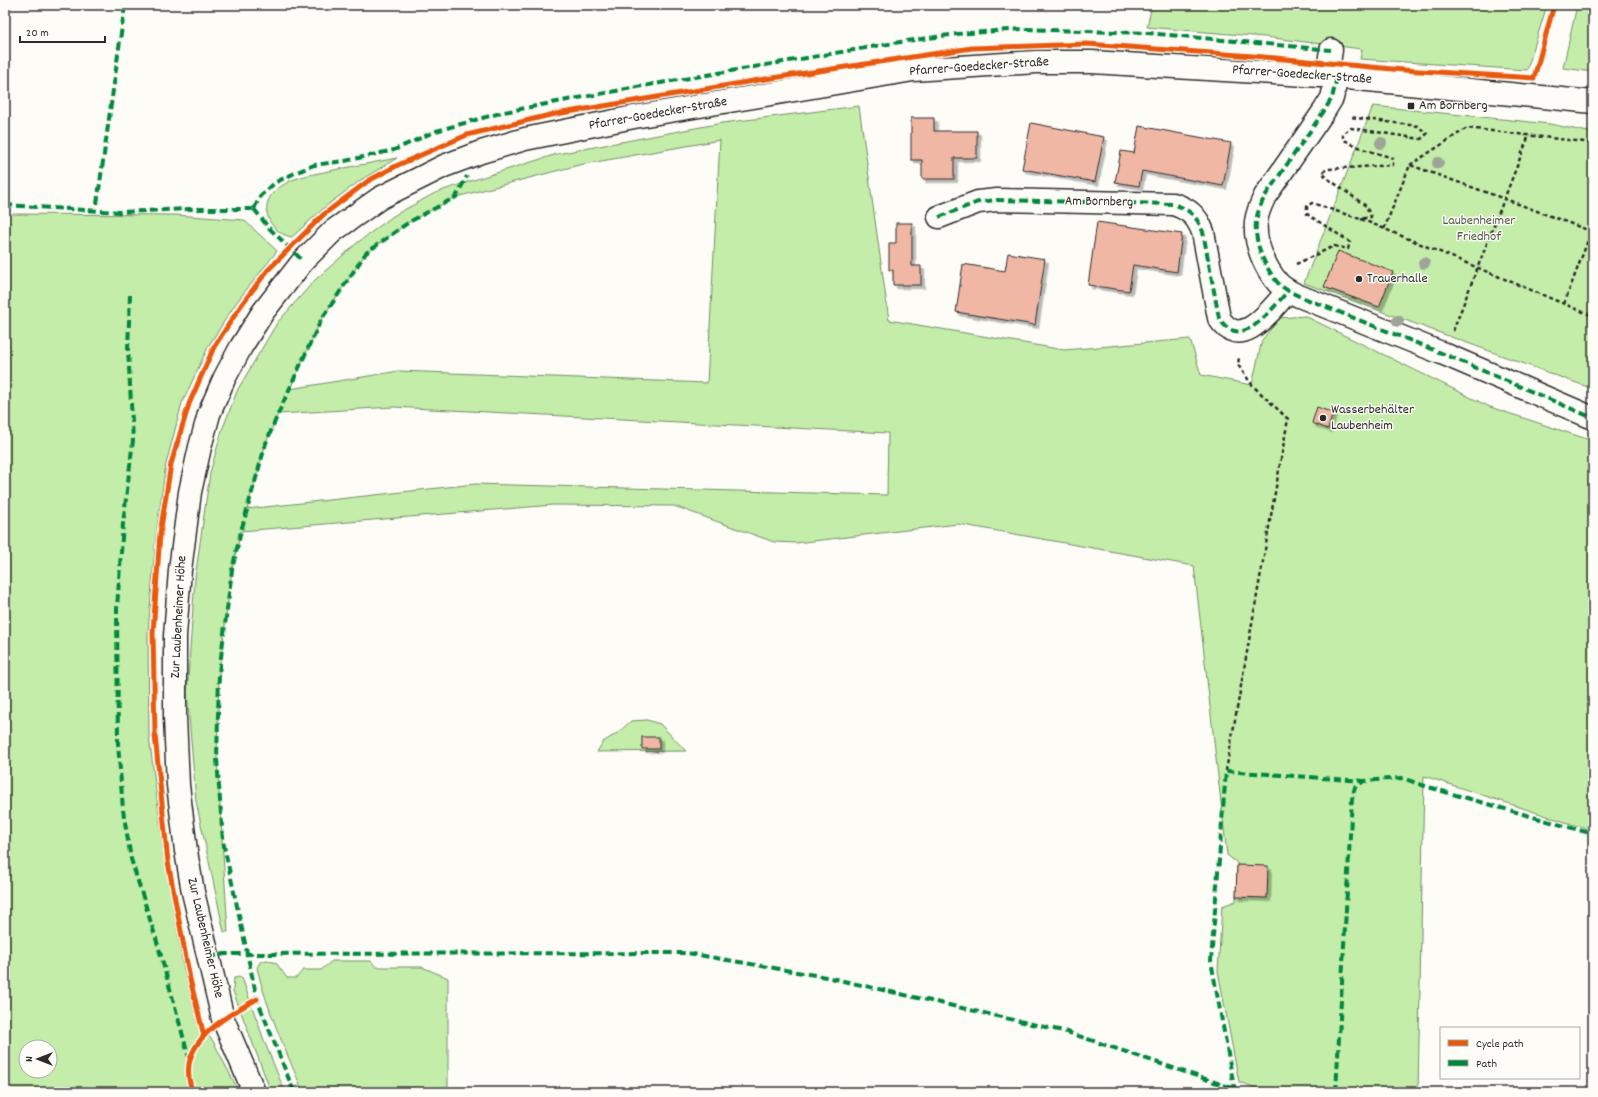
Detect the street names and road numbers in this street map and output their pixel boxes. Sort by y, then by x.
street label: Pfarrer-Goedecker-Straße [908,52,1050,82]
street label: Pfarrer-Goedecker-Straße [1231,60,1373,90]
street label: Pfarrer-Goedecker-Straße [587,92,729,136]
street label: Am Bornberg [1065,191,1133,213]
street label: Zur Laubenheimer Höhe [166,555,192,679]
street label: Zur Laubenheimer Höhe [181,876,229,1000]

